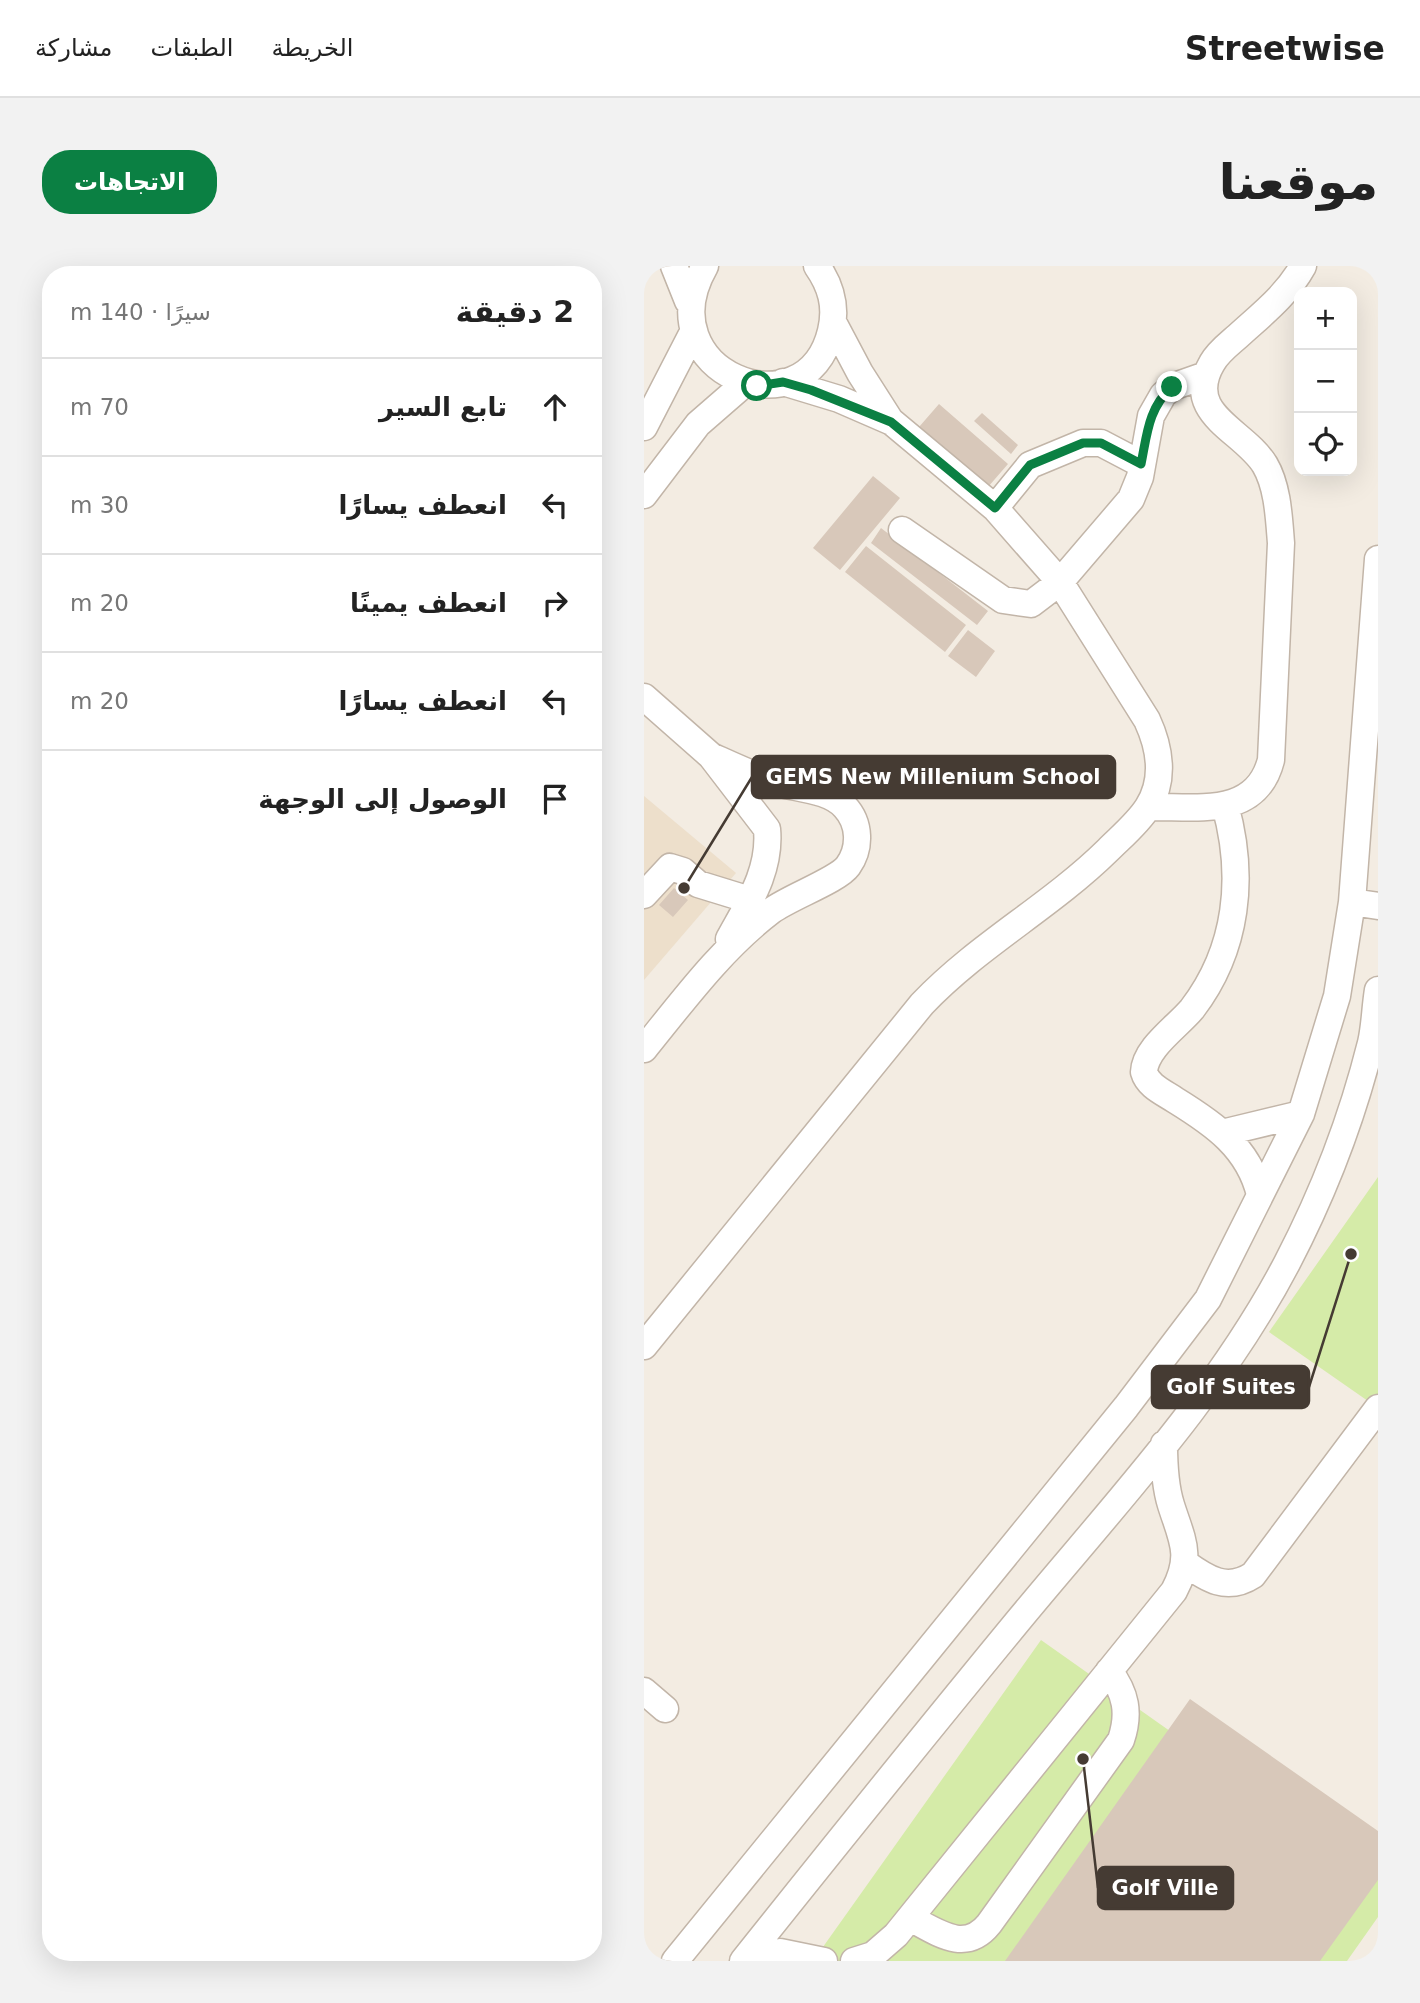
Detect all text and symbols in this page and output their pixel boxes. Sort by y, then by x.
text: Streetwise [1185,29,1385,68]
text: مشاركة [35,34,112,62]
text: الطبقات [150,34,233,62]
text: الخريطة [271,34,353,62]
button: الاتجاهات [42,150,217,214]
text: موقعنا [1219,154,1378,211]
map controls [1294,287,1357,476]
button: + [1294,287,1357,350]
text: 2 دقيقة [456,294,574,329]
text: سيرًا · 140 m [70,299,211,325]
button: − [1294,350,1357,413]
route start [741,370,772,401]
route end [1156,371,1187,402]
icon: ahead [536,388,574,426]
text: تابع السير [379,392,507,422]
text: 70 m [70,394,129,420]
button: locate [1294,413,1357,476]
icon: left [536,486,574,524]
text: انعطف يسارًا [338,490,507,520]
text: 30 m [70,492,129,518]
icon: right [536,584,574,622]
text: انعطف يمينًا [350,588,507,618]
text: 20 m [70,590,129,616]
icon: left [536,682,574,720]
text: انعطف يسارًا [338,686,507,716]
text: 20 m [70,688,129,714]
callout: GEMS New Millenium School [752,756,1115,798]
text: GEMS New Millenium School [765,765,1101,789]
icon: arrive [536,780,574,818]
text: الوصول إلى الوجهة [258,784,507,814]
callout: Golf Suites [1152,1366,1309,1408]
text: Golf Suites [1166,1375,1296,1399]
callout: Golf Ville [1098,1867,1233,1909]
text: Golf Ville [1111,1876,1219,1900]

